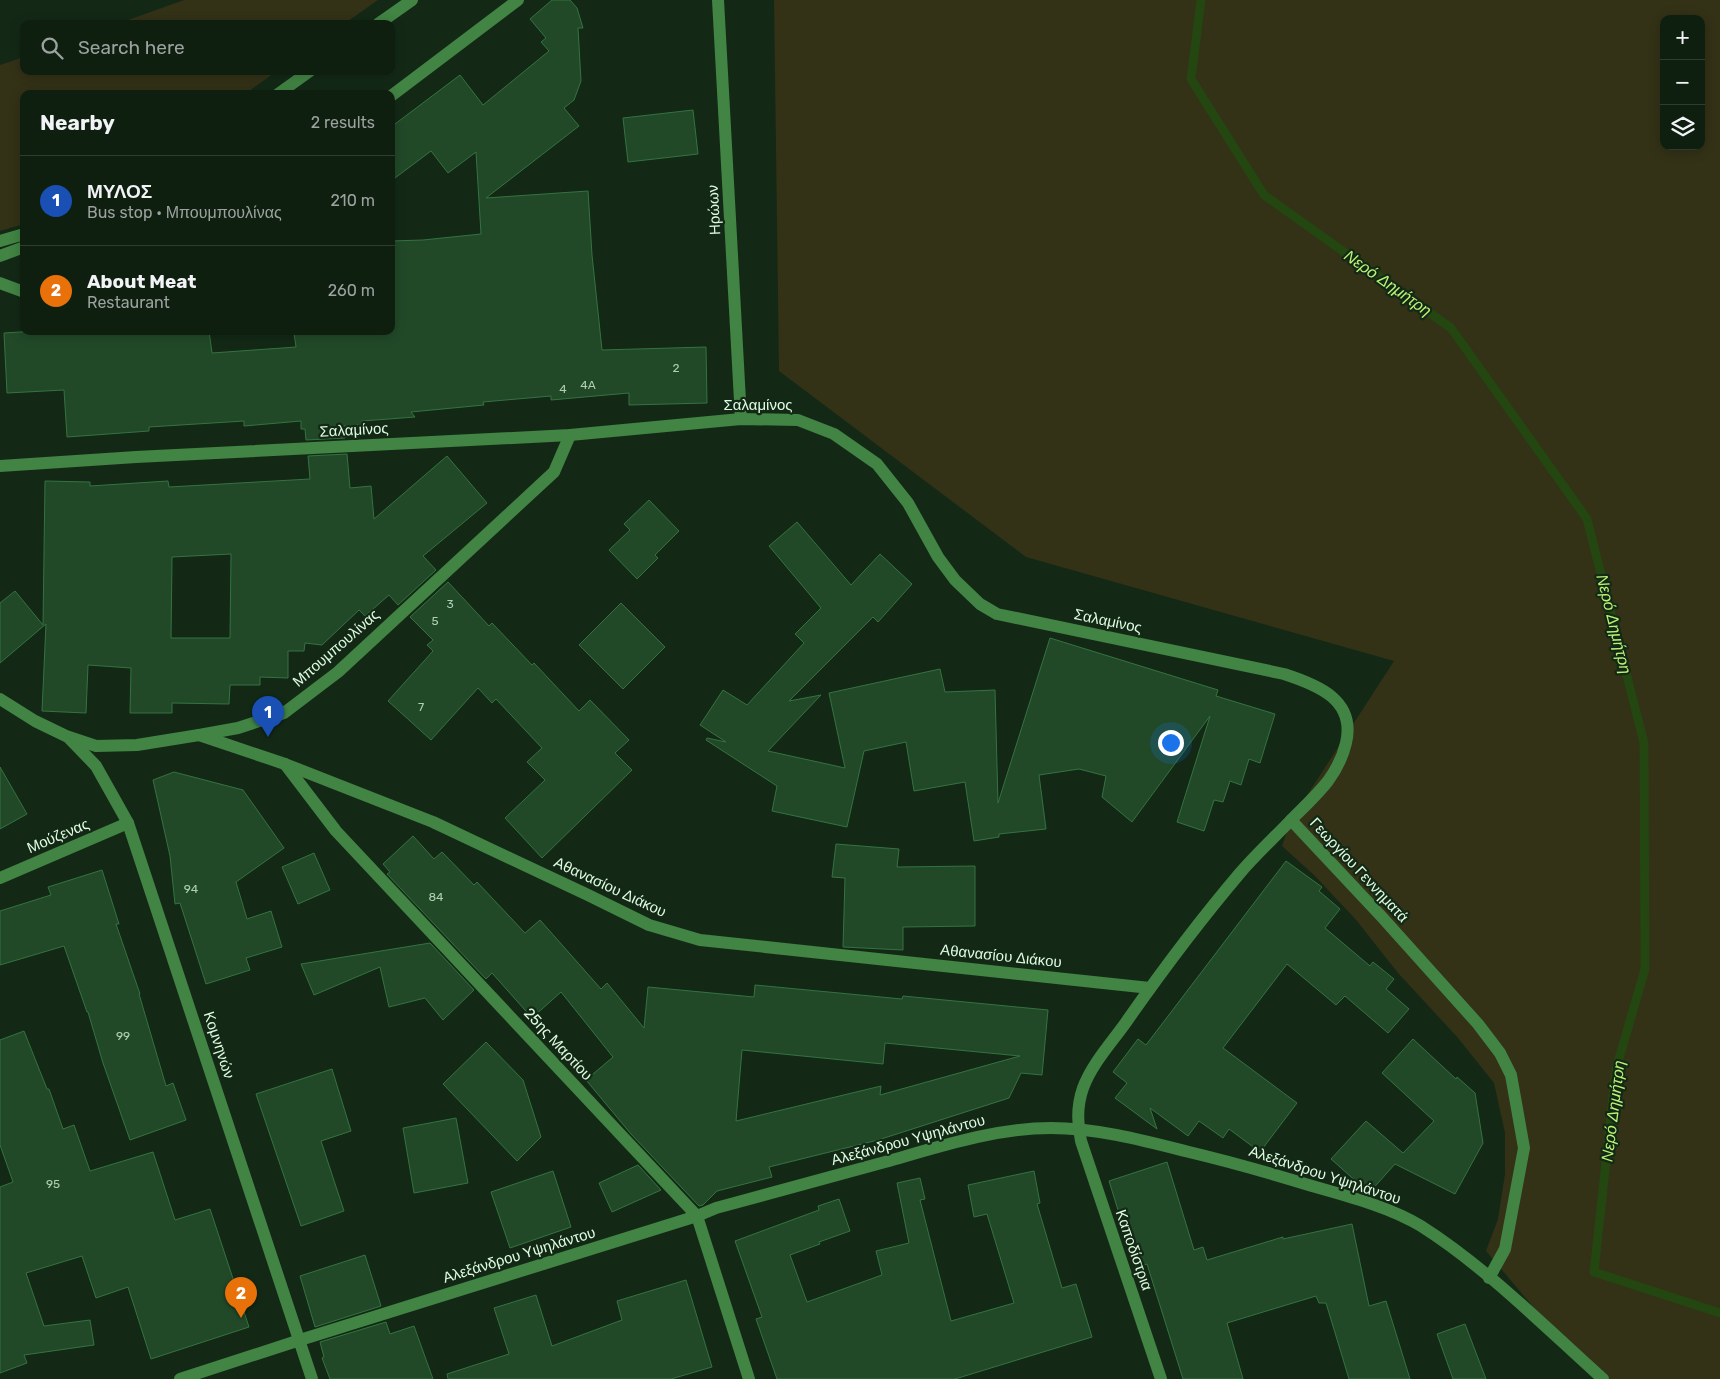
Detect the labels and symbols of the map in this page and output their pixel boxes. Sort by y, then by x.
street label: Ηρώων [704,184,724,236]
water label: Νερό Δημήτρη [1341,246,1435,320]
house number: 2 [672,361,680,375]
house number: 4A [580,378,596,392]
house number: 4 [559,382,567,396]
street label: Σαλαμίνος [724,396,792,414]
street label: Σαλαμίνος [319,419,389,441]
water label: Νερό Δημήτρη [1592,572,1636,676]
house number: 3 [446,597,454,611]
street label: Σαλαμίνος [1072,605,1144,637]
street label: Μπουμπουλίνας [289,606,383,690]
house number: 5 [431,614,439,628]
pin: 1 [252,696,284,737]
house number: 7 [418,700,424,714]
your location [1158,730,1184,756]
street label: Γεωργίου Γεννηματά [1306,814,1412,926]
street label: Μούζενας [24,815,92,857]
street label: Αθανασίου Διάκου [551,853,669,921]
house number: 94 [184,882,199,896]
house number: 84 [428,890,444,904]
street label: Αθανασίου Διάκου [939,941,1063,971]
street label: 25ης Μαρτίου [520,1004,596,1084]
street label: Κομνηνών [200,1009,238,1081]
house number: 99 [116,1029,130,1043]
water label: Νερό Δημήτρη [1597,1059,1629,1163]
street label: Αλεξάνδρου Υψηλάντου [829,1111,987,1169]
street label: Αλεξάνδρου Υψηλάντου [1247,1142,1403,1208]
house number: 95 [46,1177,60,1191]
street label: Καποδίστρια [1112,1207,1156,1293]
street label: Αλεξάνδρου Υψηλάντου [441,1223,597,1287]
pin: 2 [225,1277,257,1318]

